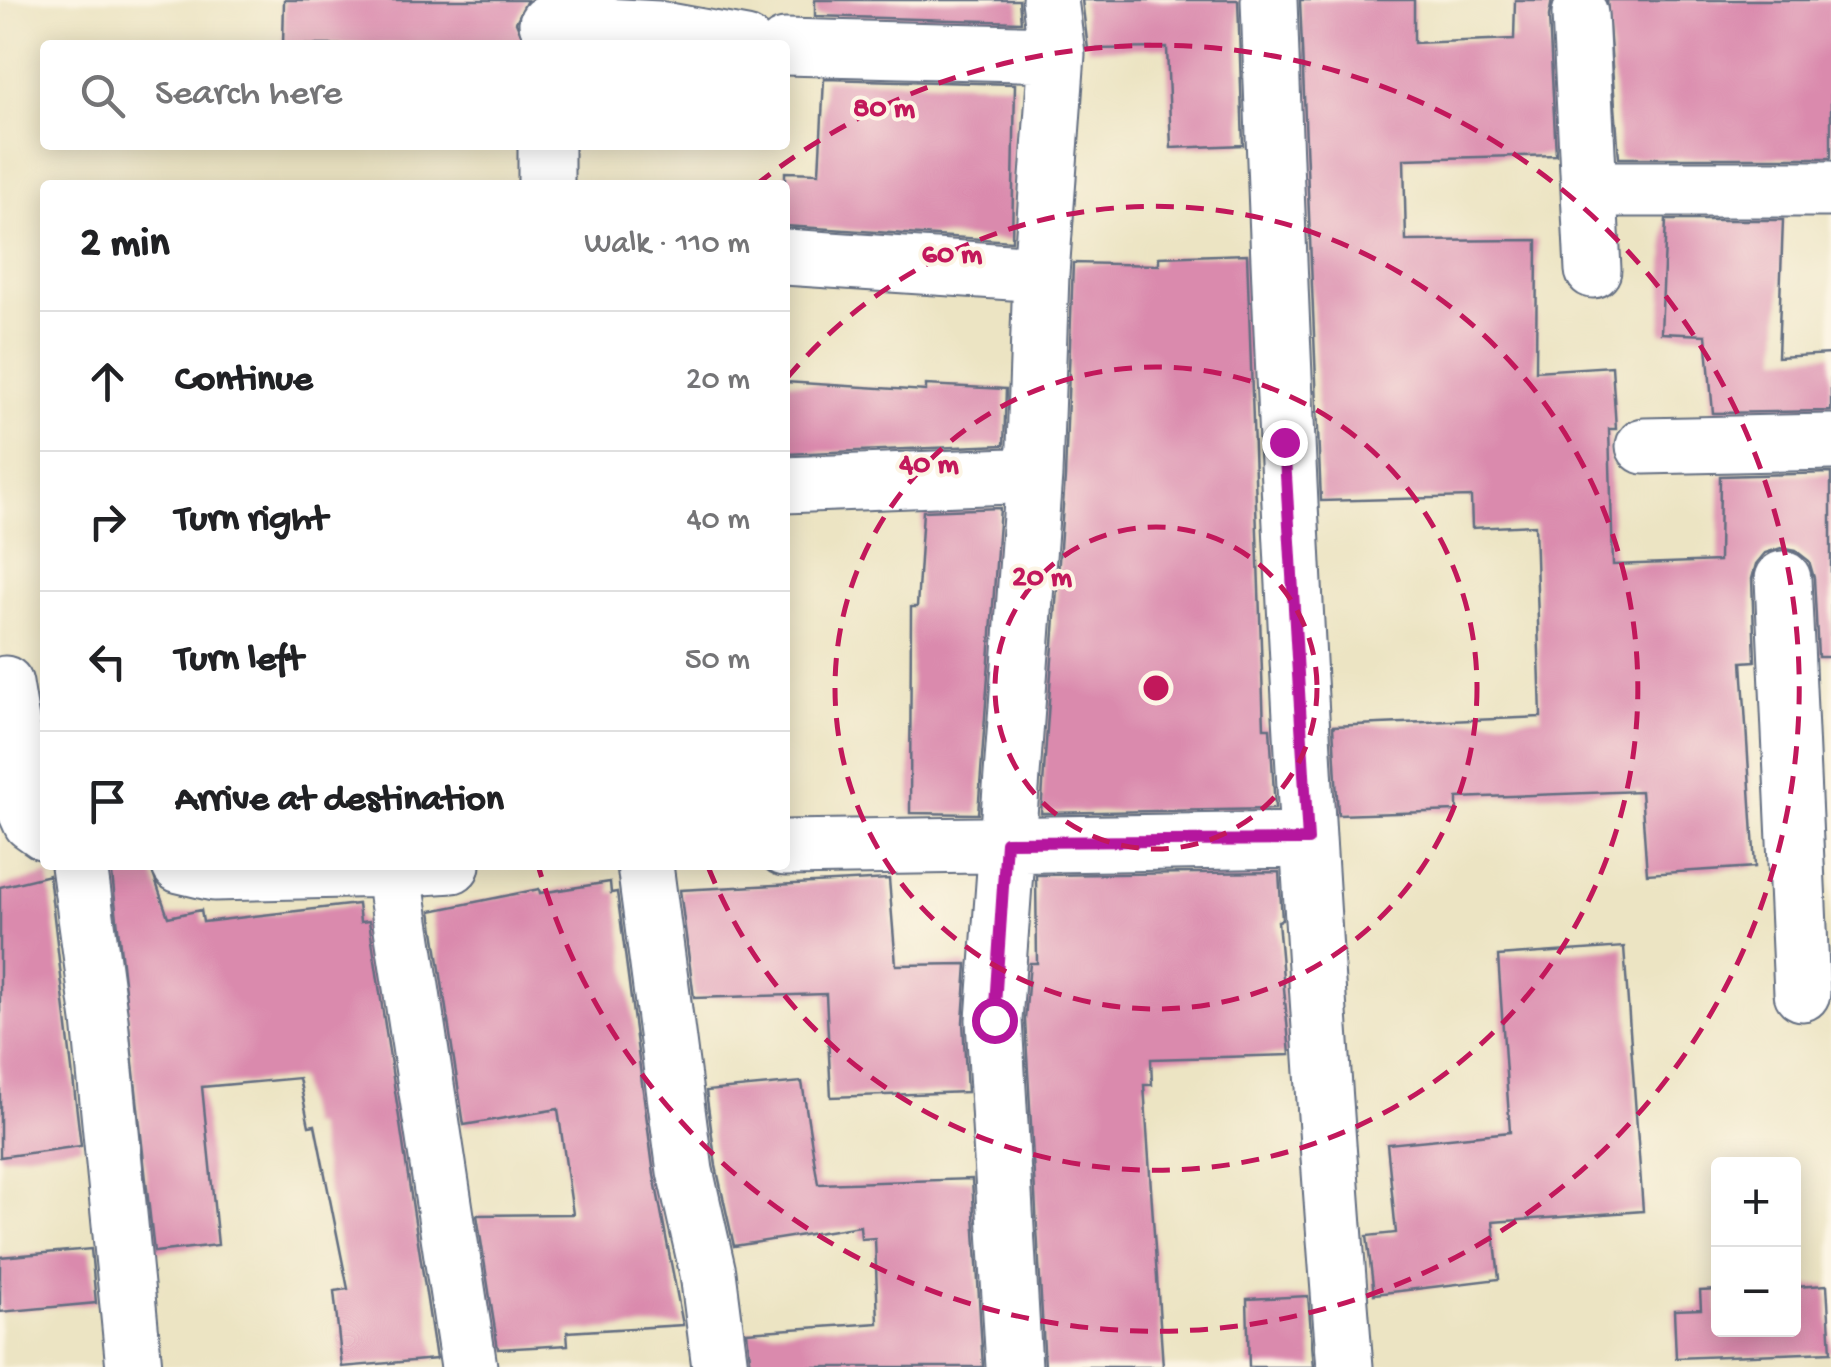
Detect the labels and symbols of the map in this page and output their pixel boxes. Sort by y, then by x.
text: 80 m [853,93,916,128]
text: 60 m [922,239,983,274]
route end [1262,420,1308,466]
text: 40 m [898,449,960,484]
text: 20 m [1012,562,1073,597]
centre of rings [1138,670,1174,706]
route start [972,998,1018,1044]

